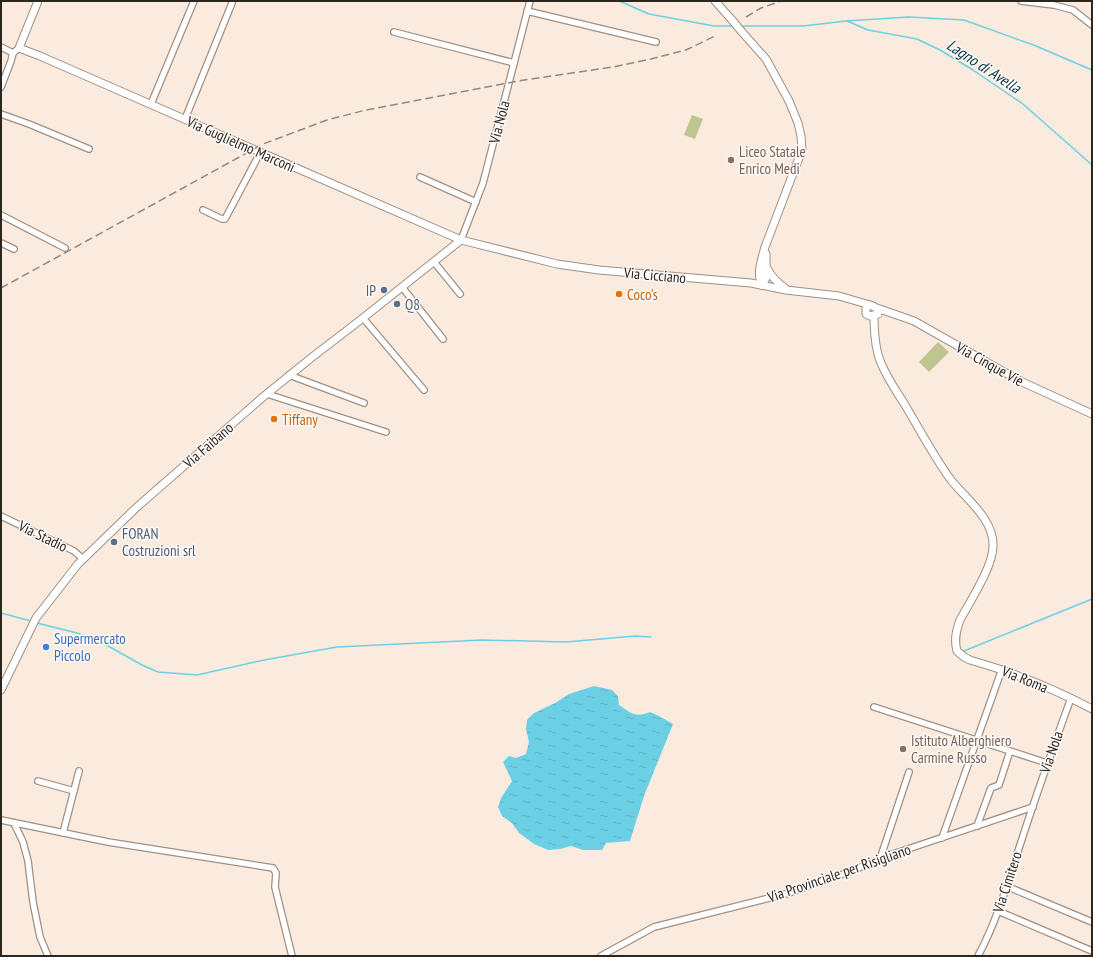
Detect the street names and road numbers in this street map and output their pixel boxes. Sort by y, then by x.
street label: Via Nola [484,99,513,146]
street label: Via Guglielmo Marconi [183,111,298,176]
street label: Via Cicciano [622,263,687,287]
street label: Via Cinque Vie [952,337,1027,390]
street label: Via Faibano [178,418,237,473]
street label: Via Stadio [14,516,71,556]
street label: Via Roma [998,661,1051,697]
street label: Via Nola [1035,728,1067,777]
street label: Via Provinciale per Risigliano [764,840,913,907]
street label: Via Cimitero [988,849,1026,916]

